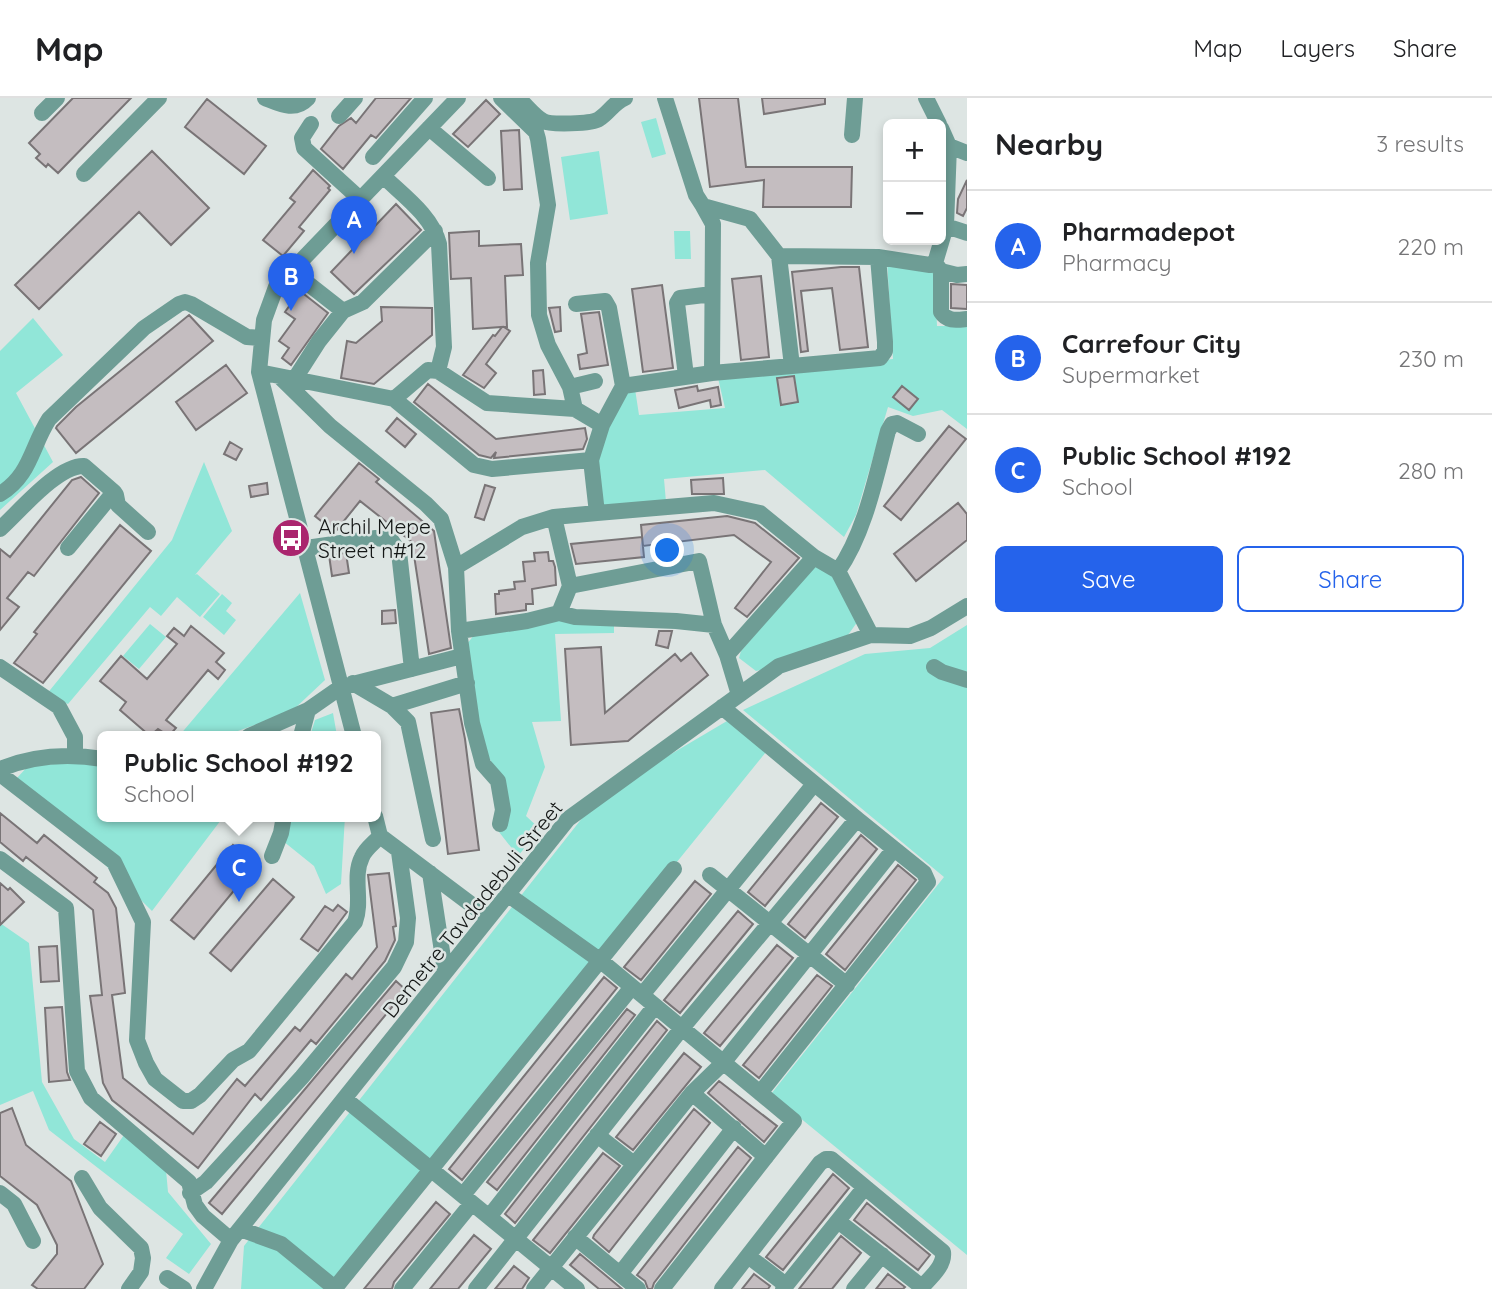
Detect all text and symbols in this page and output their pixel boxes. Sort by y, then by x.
text: Map [35,28,103,69]
text: Map [1193,33,1242,63]
text: Layers [1280,33,1355,63]
text: Share [1393,33,1457,63]
map controls [883,119,946,245]
button: + [883,119,946,182]
text: Nearby [995,125,1103,163]
text: 3 results [1376,129,1464,158]
button: − [883,182,946,245]
pin: A [331,196,377,254]
text: Pharmadepot [1062,215,1236,248]
text: A [1011,232,1025,261]
text: 220 m [1398,232,1464,261]
text: Pharmacy [1062,248,1171,277]
pin: B [268,253,314,311]
text: Carrefour City [1062,327,1241,360]
text: B [1010,344,1026,373]
text: 230 m [1398,344,1464,373]
text: Supermarket [1062,360,1200,389]
text: Public School #192 [1062,439,1292,472]
text: C [1011,456,1025,485]
text: 280 m [1398,456,1464,485]
text: School [1062,472,1133,501]
place label: Archil Mepe Street n#12 [318,513,431,563]
bus stop icon: Archil Mepe Street n#12 [270,517,312,559]
your location [650,533,684,567]
button: Save [995,546,1223,612]
button: Share [1237,546,1464,612]
popup [97,731,381,822]
text: Public School #192 [124,746,354,779]
text: School [124,779,195,808]
street label: Demetre Tavdadebuli Street [376,795,568,1023]
pin: C [216,844,262,902]

